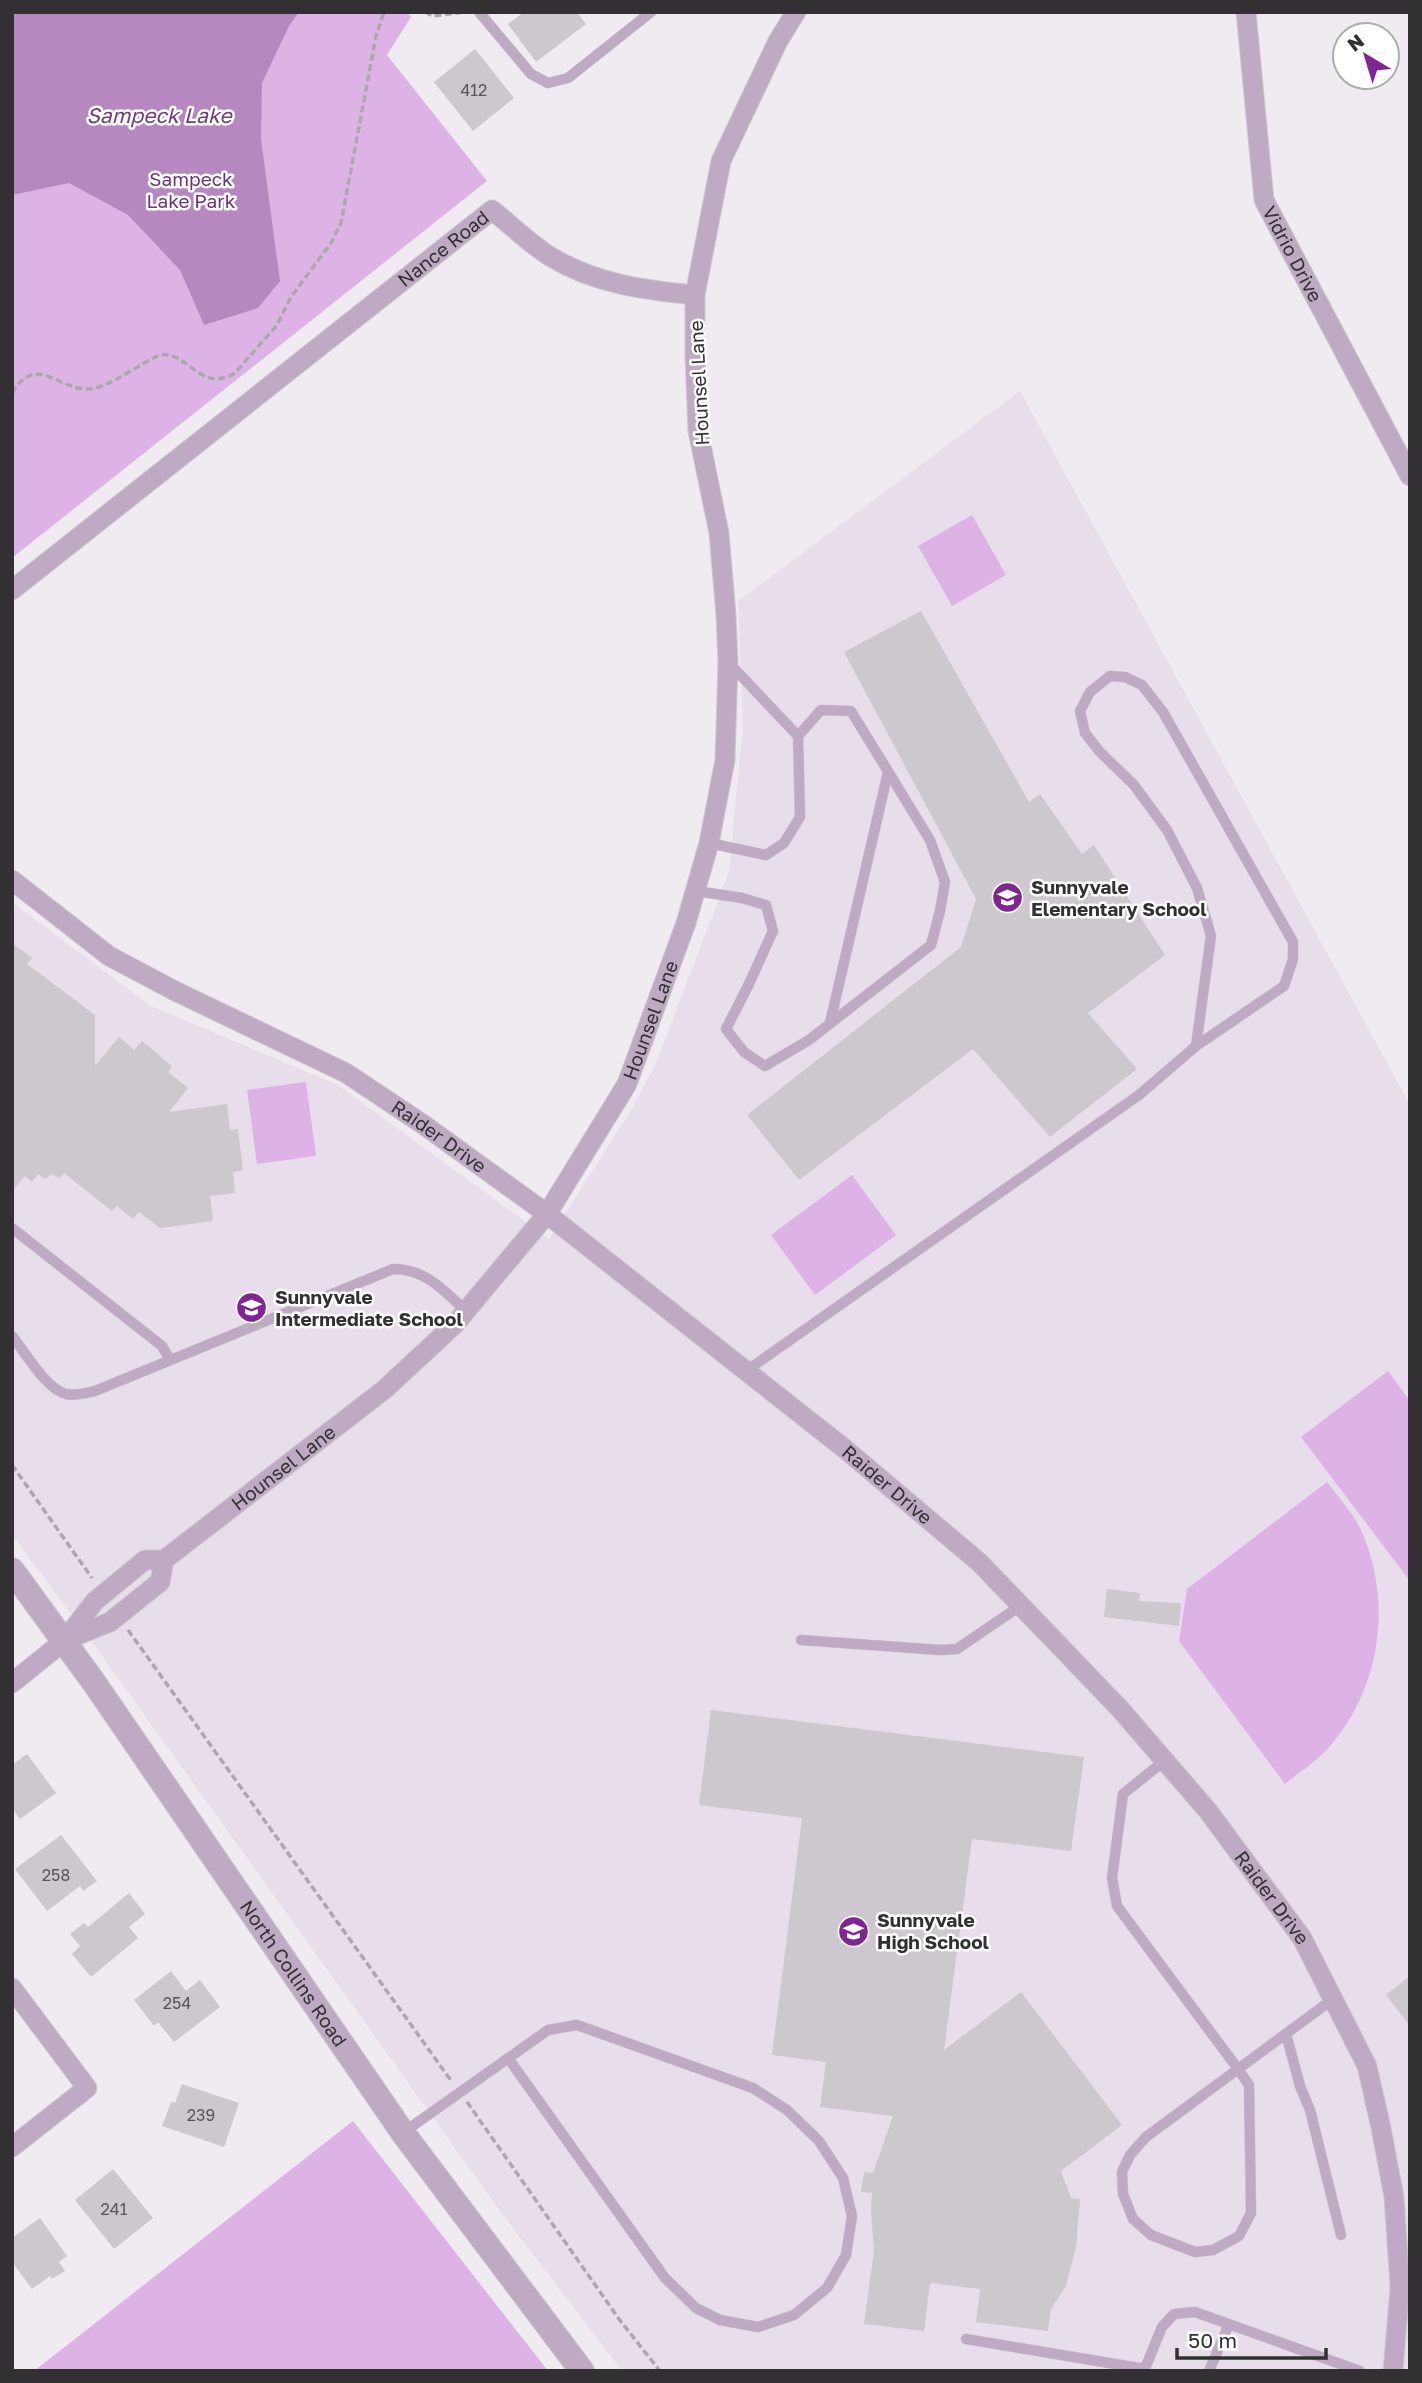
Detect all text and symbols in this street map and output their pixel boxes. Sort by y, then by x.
north arrow [1331,21,1401,91]
text: N [1342,29,1368,56]
house number: 412 [461,80,487,100]
water label: Sampeck Lake [86,102,233,128]
park label: Sampeck Lake Park [146,167,236,212]
street label: Vidrio Drive [1258,202,1328,306]
street label: Nance Road [393,205,493,291]
street label: Hounsel Lane [684,320,713,446]
place label: Sunnyvale Elementary School [1031,875,1207,920]
school or university icon: Sunnyvale Elementary School [991,881,1025,915]
street label: Hounsel Lane [617,957,682,1083]
street label: Raider Drive [387,1095,491,1177]
place label: Sunnyvale Intermediate School [275,1285,463,1330]
school or university icon: Sunnyvale Intermediate School [235,1291,269,1325]
street label: Hounsel Lane [226,1420,340,1515]
street label: Raider Drive [838,1440,937,1529]
street label: Raider Drive [1230,1846,1315,1949]
house number: 258 [42,1865,70,1885]
street label: North Collins Road [236,1896,352,2051]
place label: Sunnyvale High School [877,1908,989,1953]
school or university icon: Sunnyvale High School [837,1914,871,1948]
house number: 254 [163,1993,191,2013]
house number: 239 [187,2105,215,2125]
house number: 241 [101,2199,128,2219]
scale bar [1177,2316,1326,2360]
text: 50 m [1188,2327,1237,2353]

